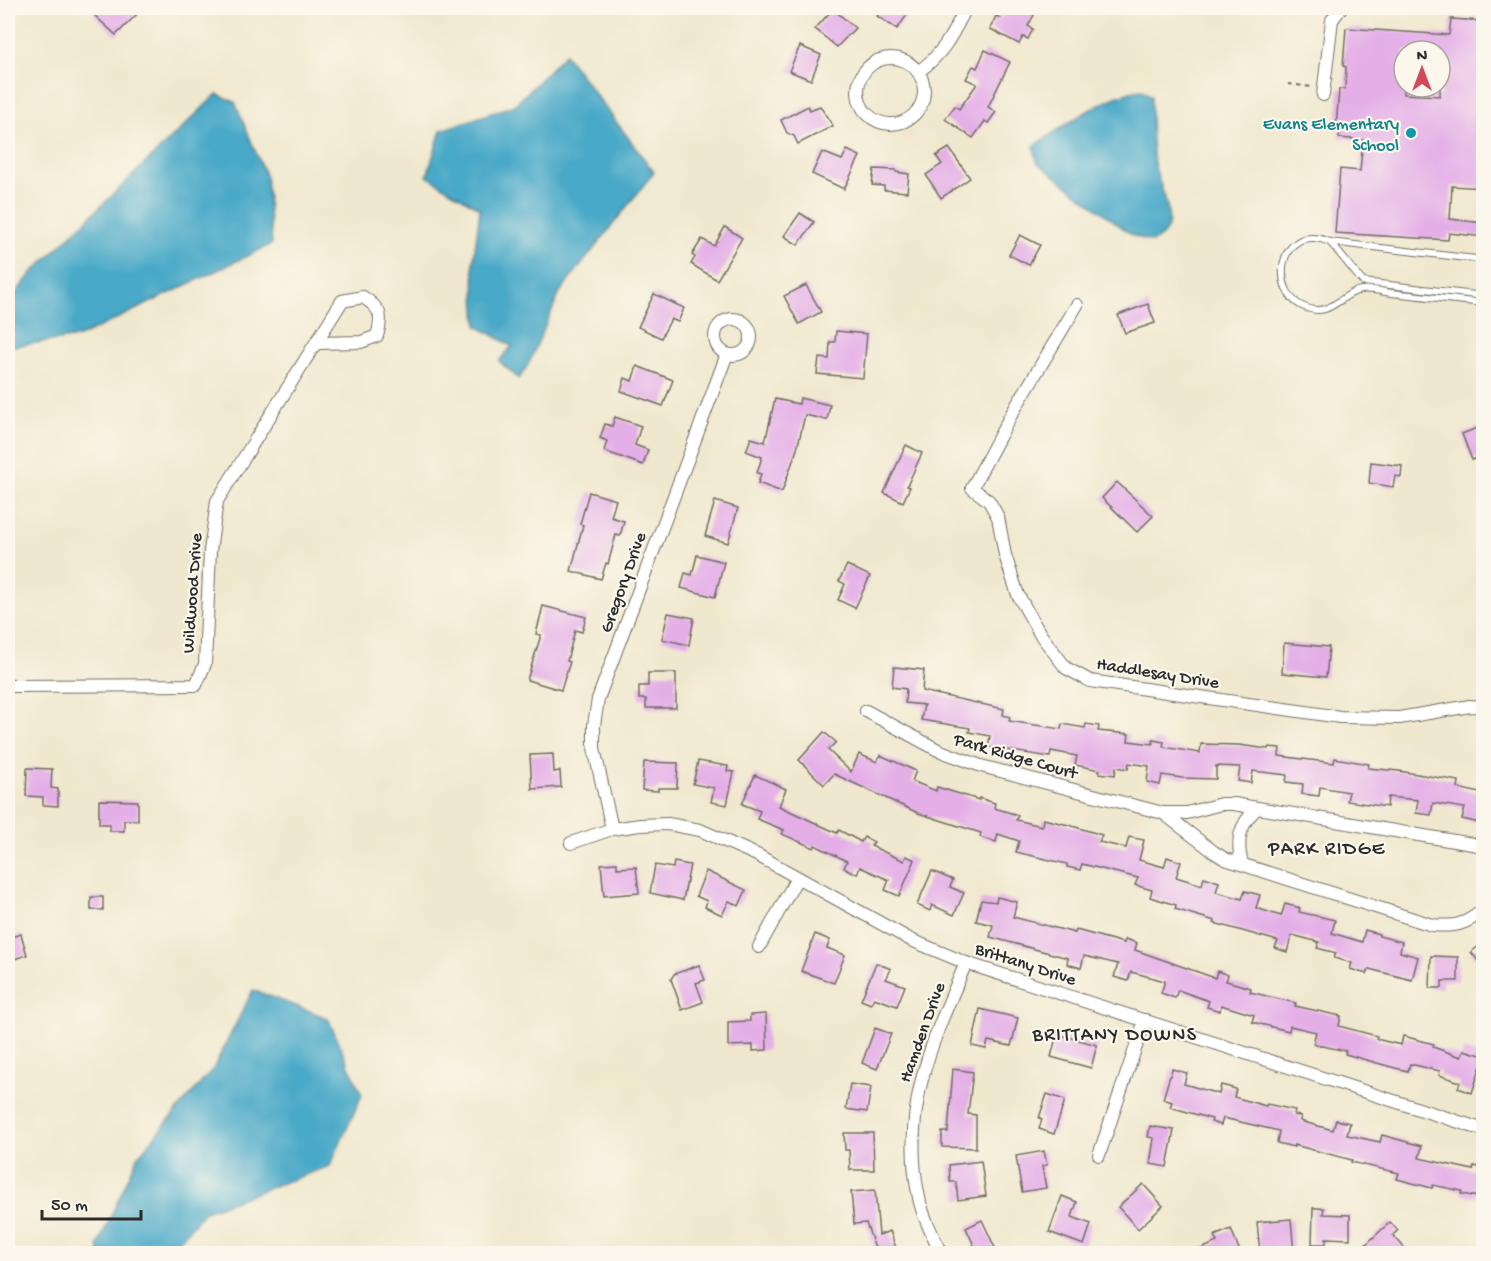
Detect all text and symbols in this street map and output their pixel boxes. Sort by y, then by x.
north arrow [1392,39,1452,99]
text: N [1417,48,1428,67]
place label: Evans Elementary School [1263,115,1399,157]
marker: Evans Elementary School [1404,126,1418,140]
street label: Gregory Drive [596,529,652,636]
street label: Wildwood Drive [179,532,208,654]
street label: Haddlesay Drive [1095,654,1221,695]
street label: Park Ridge Court [950,729,1081,786]
district label: PARK RIDGE [1267,839,1386,862]
street label: Brittany Drive [971,939,1079,992]
street label: Hamden Drive [896,979,951,1086]
district label: BRITTANY DOWNS [1031,1025,1198,1048]
scale bar [42,1183,141,1221]
text: 50 m [51,1196,88,1217]

